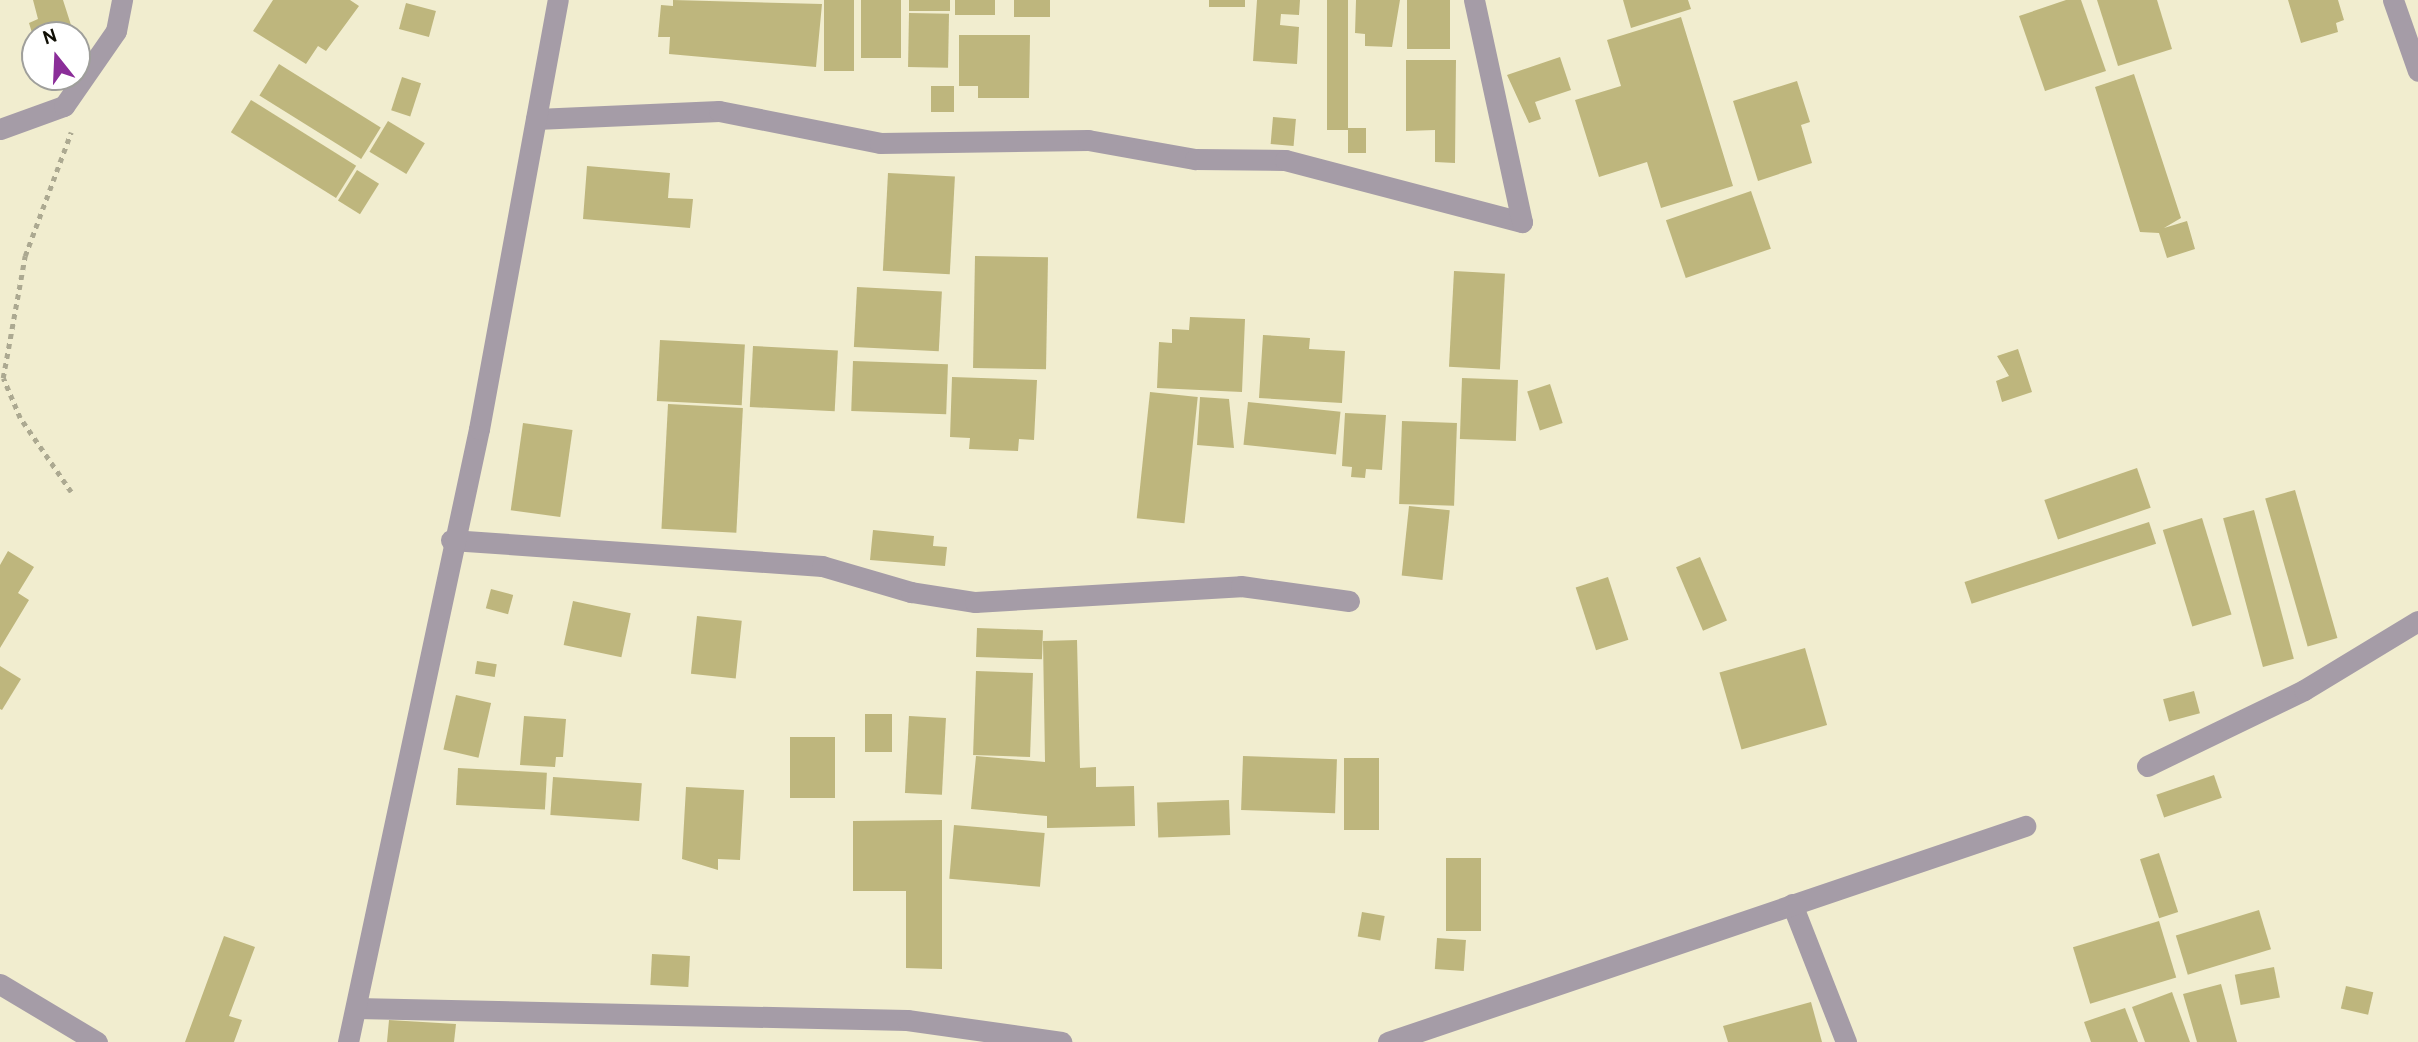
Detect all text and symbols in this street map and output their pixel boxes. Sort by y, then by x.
north arrow [21,21,91,91]
text: N [40,24,60,51]

